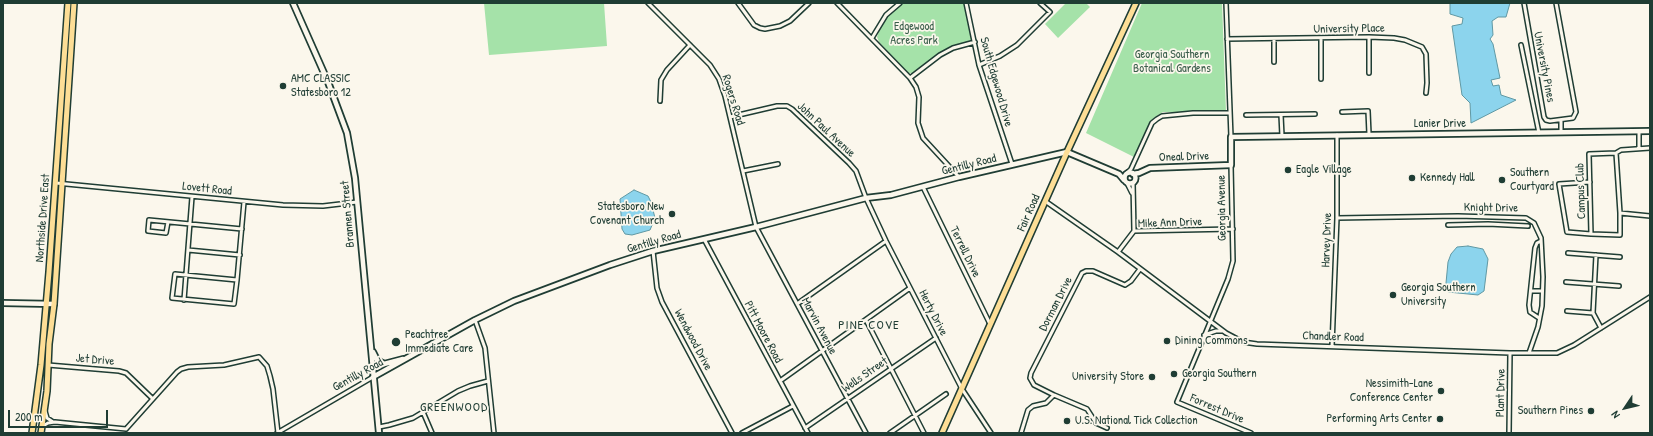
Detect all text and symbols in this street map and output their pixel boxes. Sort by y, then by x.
park label: Edgewood Acres Park [890,20,938,48]
street label: University Place [1313,21,1385,37]
street label: University Pines [1530,31,1558,103]
street label: South Edgewood Drive [976,36,1016,128]
park label: Georgia Southern Botanical Gardens [1133,48,1211,76]
place label: AMC CLASSIC Statesboro 12 [291,72,351,100]
street label: Rogers Road [719,73,747,127]
marker: AMC CLASSIC Statesboro 12 [278,81,288,91]
street label: John Paul Avenue [794,99,858,161]
street label: Lanier Drive [1414,117,1466,131]
street label: Oneal Drive [1159,149,1209,165]
street label: Gentilly Road [940,151,998,179]
place label: Eagle Village [1296,163,1351,177]
street label: Campus Club [1573,163,1589,219]
marker: Eagle Village [1283,165,1293,175]
place label: Southern Courtyard [1510,166,1554,194]
place label: Kennedy Hall [1420,171,1475,185]
street label: Northside Drive East [33,173,53,263]
marker: Kennedy Hall [1407,173,1417,183]
street label: Georgia Avenue [1214,175,1230,241]
marker: Southern Courtyard [1497,175,1507,185]
street label: Lovett Road [182,179,232,199]
street label: Brannen Street [338,180,358,248]
street label: Fair Road [1015,192,1043,234]
place label: Statesboro New Covenant Church [590,200,664,228]
street label: Knight Drive [1464,200,1518,216]
marker: Statesboro New Covenant Church [667,209,677,219]
street label: Harvey Drive [1319,212,1335,268]
street label: Mike Ann Drive [1138,215,1202,231]
street label: Terrell Drive [946,224,984,280]
street label: Gentilly Road [625,227,683,257]
street label: Dorman Drive [1036,275,1076,333]
place label: Georgia Southern University [1401,281,1476,309]
street label: Herty Drive [915,288,951,338]
marker: Georgia Southern University [1388,290,1398,300]
street label: Marvin Avenue [798,295,840,357]
street label: Pitt Moore Road [741,299,785,365]
street label: Wendwood Drive [671,307,715,373]
district label: PINE COVE [838,318,900,334]
place label: Peachtree Immediate Care [405,328,473,356]
street label: Chandler Road [1302,329,1364,345]
place label: Dining Commons [1175,334,1248,348]
marker: Peachtree Immediate Care [390,336,402,348]
marker: Dining Commons [1162,336,1172,346]
street label: Jet Drive [75,351,115,369]
street label: Wells Street [839,354,891,396]
street label: Gentilly Road [330,355,386,395]
place label: Georgia Southern [1182,367,1257,381]
marker: Georgia Southern [1169,369,1179,379]
street label: Plant Drive [1493,369,1509,417]
place label: University Store [1072,370,1144,384]
marker: University Store [1147,372,1157,382]
place label: Nessimith-Lane Conference Center [1350,377,1433,405]
marker: Nessimith-Lane Conference Center [1436,386,1446,396]
north arrow [1605,388,1645,428]
street label: Forrest Drive [1188,391,1246,427]
district label: GREENWOOD [420,400,488,416]
scale bar [10,402,110,428]
place label: Southern Pines [1518,404,1583,418]
marker: Southern Pines [1586,406,1596,416]
text: 200 m [15,408,42,425]
text: N [1608,408,1623,421]
place label: Performing Arts Center [1326,412,1432,426]
place label: U.S. National Tick Collection [1075,414,1198,428]
marker: Performing Arts Center [1435,414,1445,424]
marker: U.S. National Tick Collection [1062,416,1072,426]

